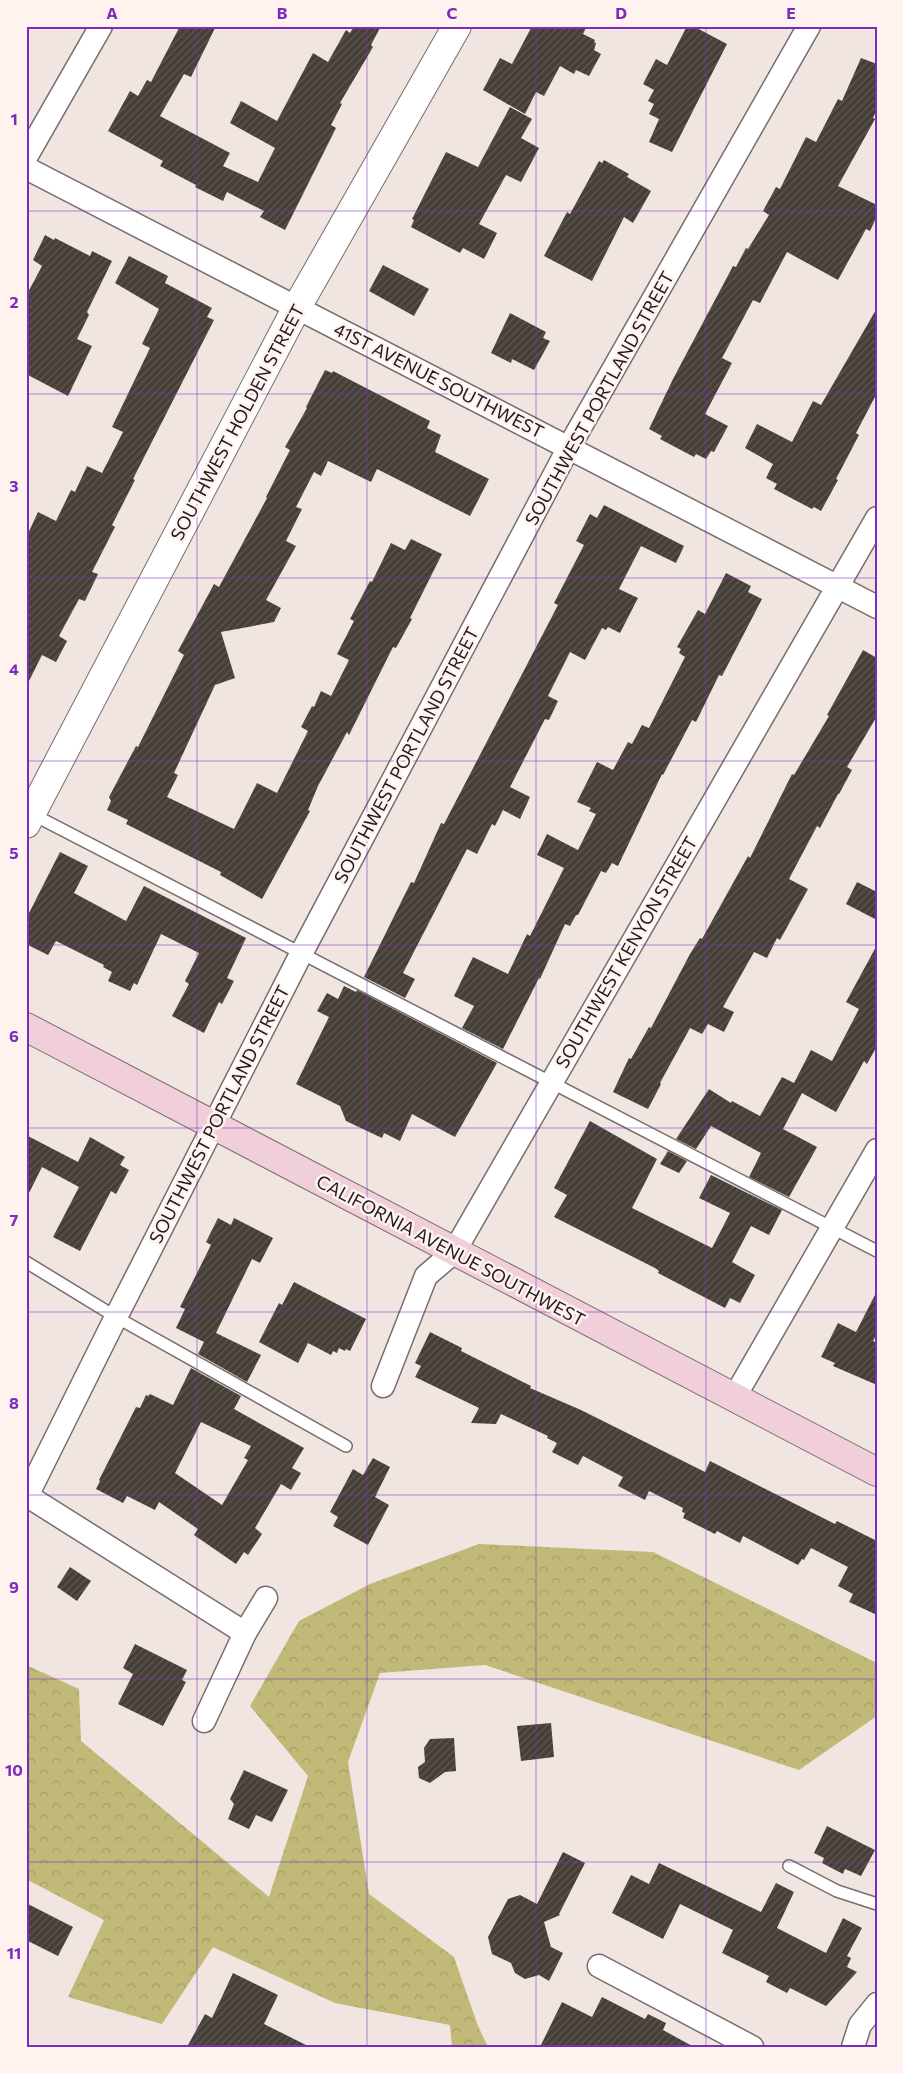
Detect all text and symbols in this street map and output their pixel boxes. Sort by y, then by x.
text: A [106,3,118,22]
text: B [277,3,288,22]
text: C [447,3,458,22]
text: D [615,3,627,22]
text: E [786,3,796,22]
text: 1 [10,109,18,128]
street label: SOUTHWEST PORTLAND STREET [520,267,678,529]
text: 2 [9,292,19,311]
street label: SOUTHWEST HOLDEN STREET [165,300,309,544]
street label: 41ST AVENUE SOUTHWEST [330,317,548,443]
text: 3 [9,476,19,495]
street label: SOUTHWEST PORTLAND STREET [329,623,483,887]
text: 4 [9,659,19,678]
street label: SOUTHWEST KENYON STREET [551,832,701,1072]
text: 5 [9,843,19,862]
street label: SOUTHWEST PORTLAND STREET [144,981,294,1247]
text: 6 [9,1026,19,1045]
street label: CALIFORNIA AVENUE SOUTHWEST [313,1170,589,1330]
text: 7 [10,1210,19,1229]
text: 8 [9,1393,19,1412]
text: 9 [9,1577,19,1596]
text: 10 [5,1760,23,1779]
text: 11 [7,1943,21,1962]

